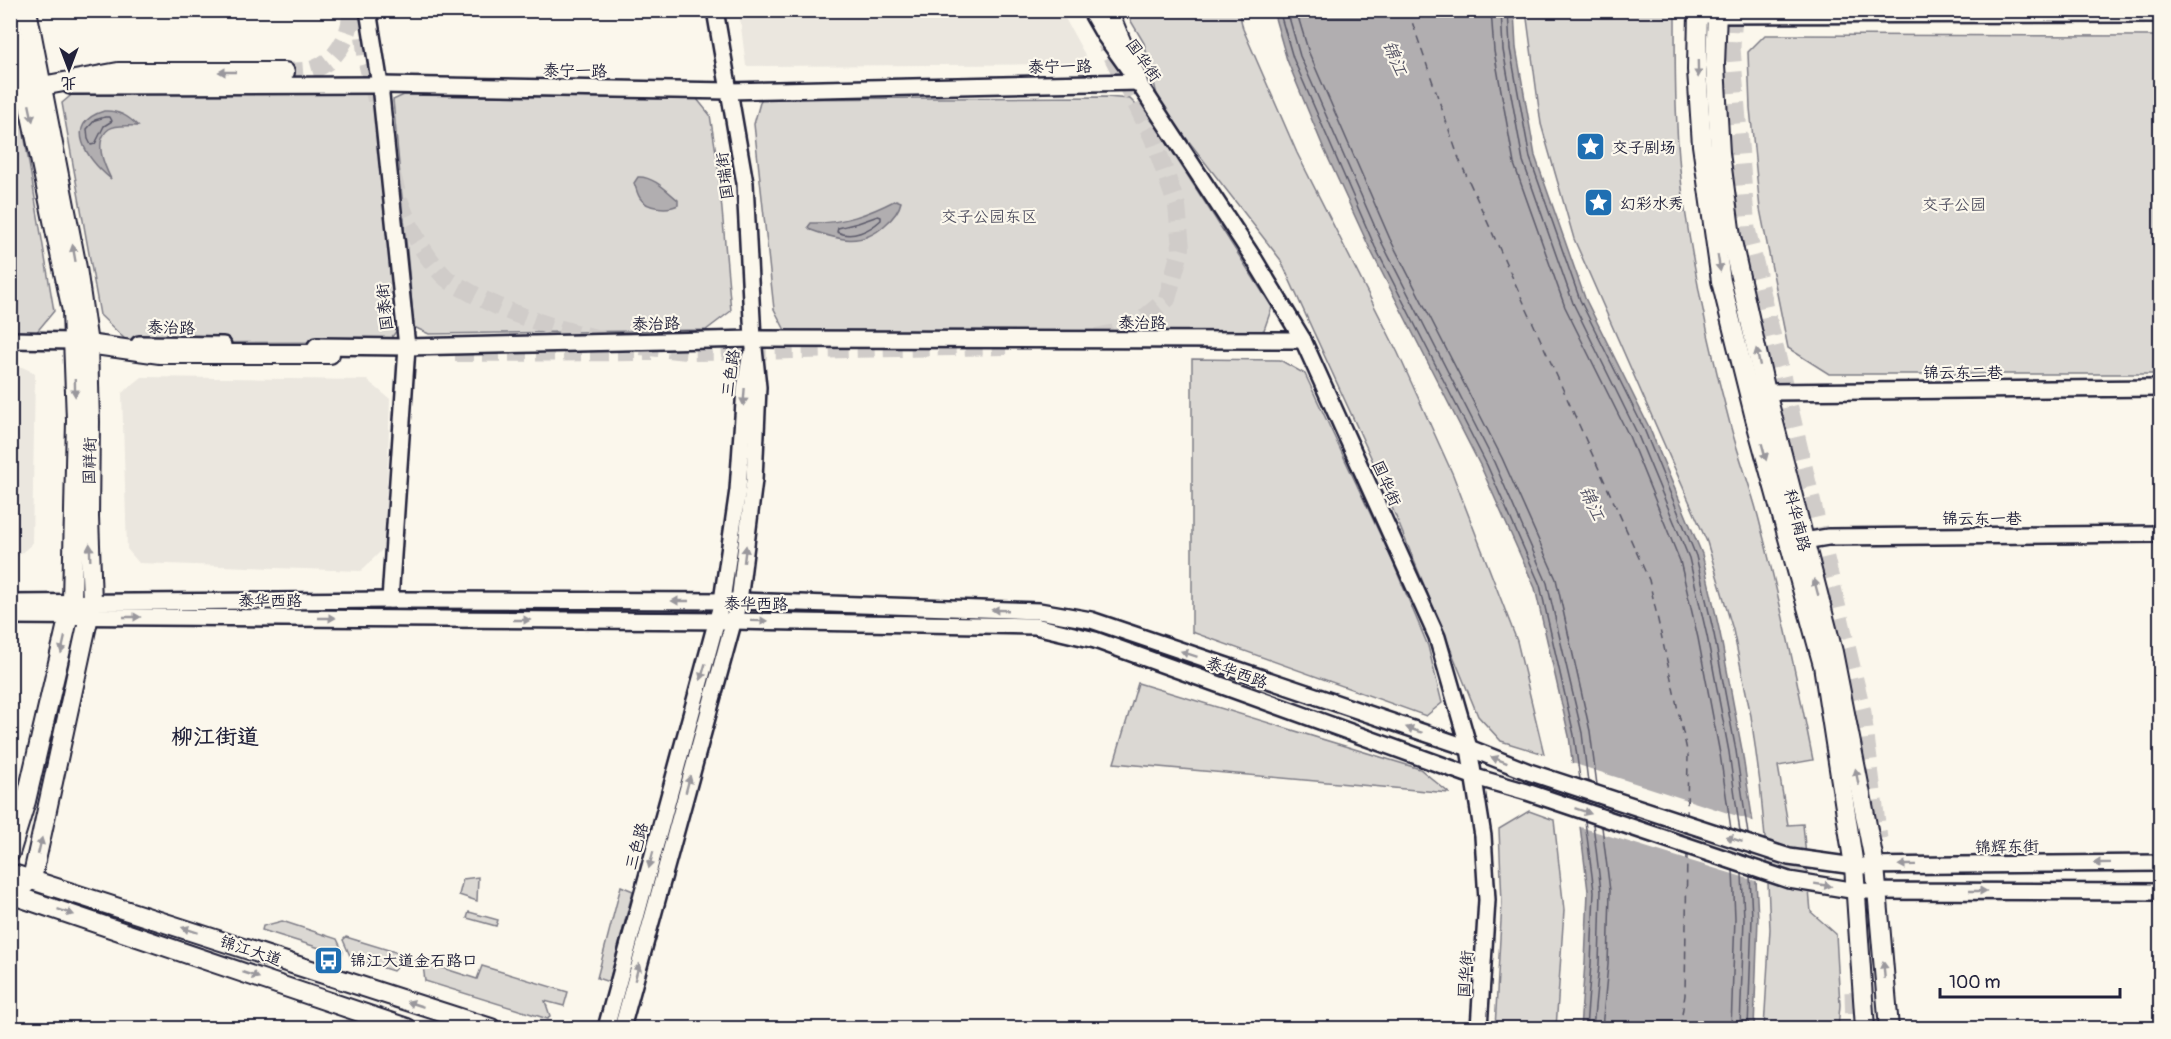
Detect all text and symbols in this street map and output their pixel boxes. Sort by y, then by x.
street label: 国华街 [1121,35,1165,86]
water label: 锦江 [1377,37,1413,80]
north arrow [39,39,99,99]
street label: 泰宁一路 [1028,56,1092,78]
one-way arrow [1693,59,1702,78]
street label: 泰宁一路 [543,60,607,82]
one-way arrow [217,67,236,77]
text: 北 [61,73,77,93]
one-way arrow [27,104,36,123]
place icon: 交子剧场 [1575,131,1607,163]
place label: 交子剧场 [1612,138,1676,158]
street label: 国瑞街 [712,151,738,201]
place icon: 幻彩水秀 [1583,187,1615,219]
place label: 幻彩水秀 [1620,194,1684,214]
park label: 交子公园 [1922,195,1986,215]
park label: 交子公园东区 [941,207,1037,227]
one-way arrow [69,243,78,262]
one-way arrow [1714,253,1723,272]
street label: 国泰街 [373,282,397,332]
street label: 泰治路 [1118,313,1166,333]
street label: 泰治路 [632,314,680,334]
street label: 泰治路 [147,318,195,338]
one-way arrow [1753,347,1762,366]
street label: 三色路 [718,348,744,398]
street label: 锦云东二巷 [1923,363,2003,383]
one-way arrow [70,378,80,397]
one-way arrow [739,388,749,407]
street label: 国祥街 [80,437,100,485]
one-way arrow [1760,443,1769,461]
street label: 国华街 [1367,457,1405,509]
water label: 锦江 [1574,482,1610,525]
street label: 科华南路 [1780,487,1814,554]
street label: 锦云东一巷 [1942,509,2022,529]
one-way arrow [85,542,95,561]
one-way arrow [740,544,749,563]
one-way arrow [1810,578,1820,596]
street label: 泰华西路 [238,591,302,611]
street label: 泰华西路 [724,593,788,615]
one-way arrow [670,596,689,606]
one-way arrow [991,606,1010,615]
one-way arrow [122,612,141,622]
one-way arrow [317,613,336,623]
one-way arrow [512,615,531,624]
one-way arrow [749,616,768,626]
one-way arrow [57,636,67,654]
one-way arrow [1180,648,1198,658]
street label: 泰华西路 [1203,653,1270,693]
one-way arrow [698,663,707,681]
district label: 柳江街道 [171,723,259,751]
one-way arrow [1405,724,1423,734]
one-way arrow [1490,755,1508,764]
one-way arrow [1852,768,1861,787]
one-way arrow [684,775,693,793]
one-way arrow [1574,807,1592,816]
street label: 三色路 [621,820,653,872]
one-way arrow [1725,833,1743,843]
street label: 锦辉东街 [1975,836,2039,858]
one-way arrow [35,837,45,855]
one-way arrow [646,851,655,869]
one-way arrow [2093,859,2112,868]
one-way arrow [1898,861,1917,870]
one-way arrow [1813,881,1832,890]
one-way arrow [1969,886,1988,896]
one-way arrow [57,908,75,918]
one-way arrow [181,925,199,934]
street label: 锦江大道 [217,932,284,970]
bus stop icon: 锦江大道金石路口 [313,944,345,976]
street label: 国华街 [1454,949,1478,999]
place label: 锦江大道金石路口 [350,951,478,971]
one-way arrow [1879,961,1889,980]
scale bar [1940,961,2120,999]
one-way arrow [633,963,642,981]
one-way arrow [242,971,260,981]
text: 100 m [1949,971,2001,994]
one-way arrow [406,998,424,1008]

